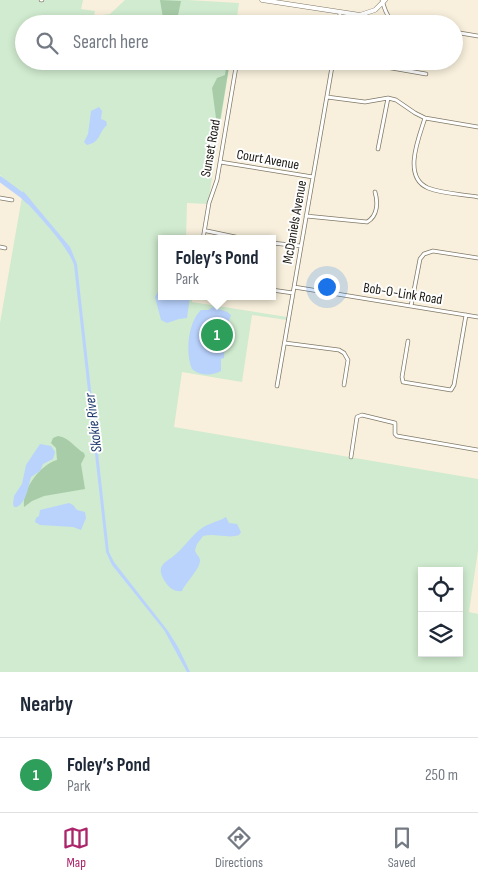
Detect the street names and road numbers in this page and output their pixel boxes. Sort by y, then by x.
street label: Sunset Road [197,118,224,178]
street label: Court Avenue [235,146,301,173]
street label: McDaniels Avenue [279,179,310,265]
street label: Bob-O-Link Road [362,279,444,308]

